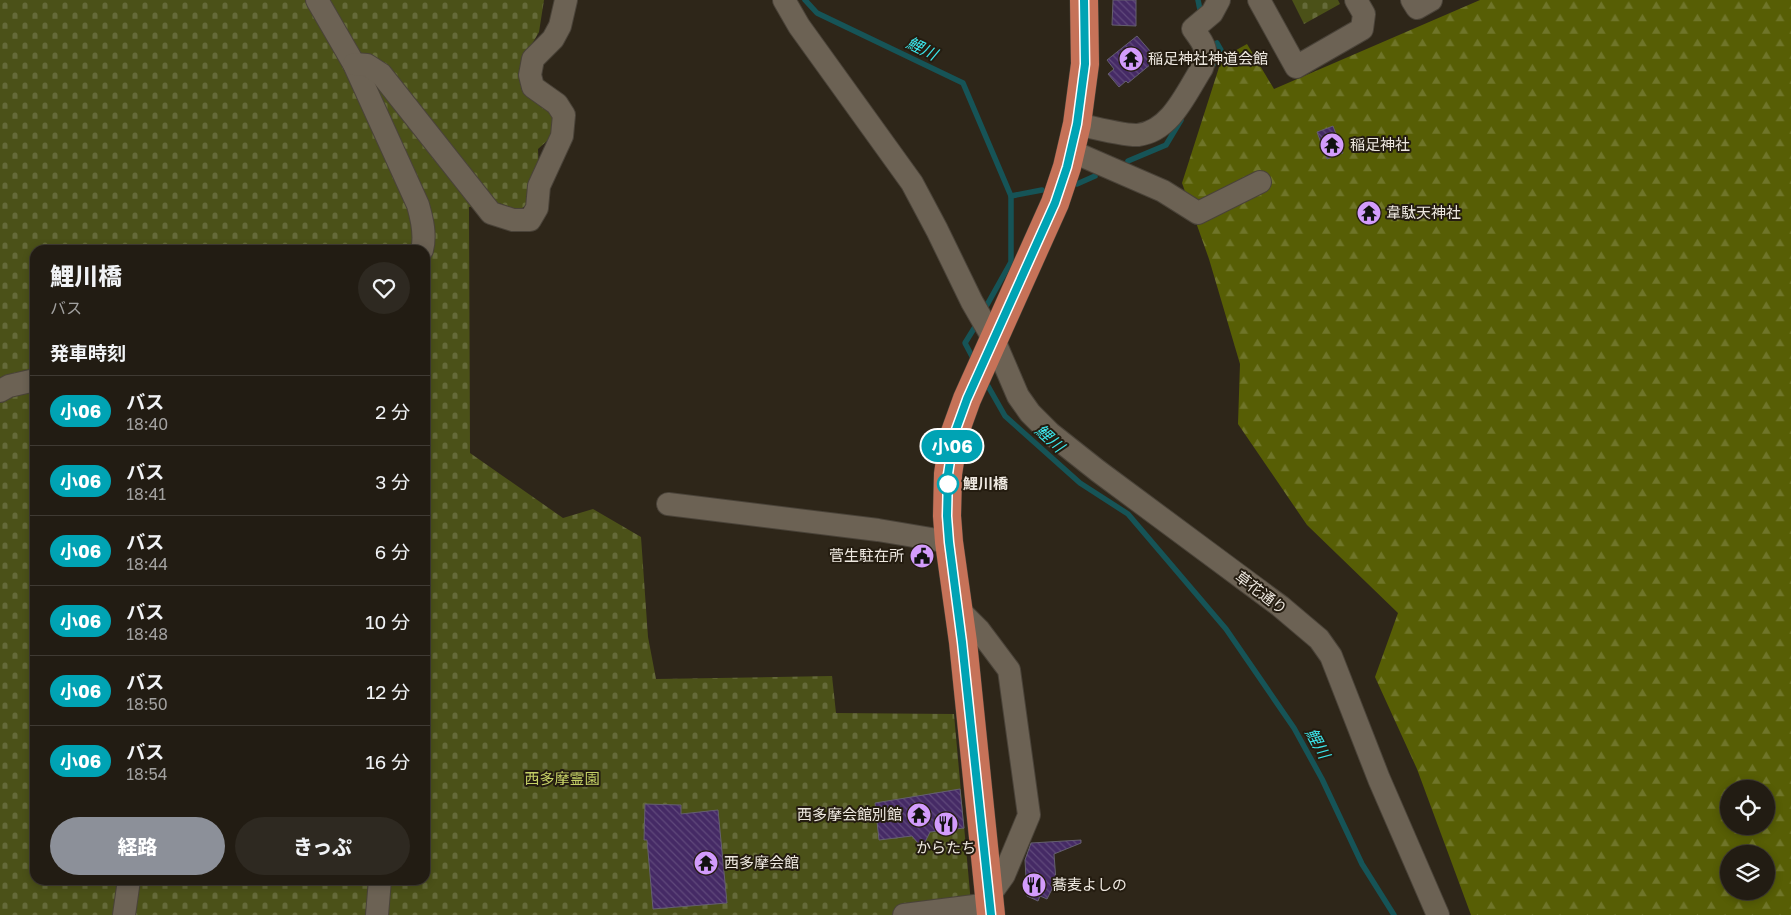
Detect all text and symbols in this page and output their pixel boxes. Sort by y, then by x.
water label: 鯉川 [903,32,943,65]
temple icon: 稲足神社神道会館 [1118,46,1144,72]
place label: 稲足神社神道会館 [1148,49,1268,67]
temple icon: 稲足神社 [1319,132,1345,158]
place label: 稲足神社 [1350,135,1410,153]
temple icon: 韋駄天神社 [1356,200,1382,226]
place label: 韋駄天神社 [1386,203,1461,221]
text: 鯉川橋 [50,261,122,290]
button: heart [358,262,410,314]
text: バス [50,298,82,318]
text: 発車時刻 [50,341,126,364]
text: バス [126,390,164,413]
text: 小06 [60,400,101,422]
text: 2 分 [375,400,410,423]
text: 18:40 [126,414,168,434]
water label: 鯉川 [1031,420,1070,457]
line badge: 小06 [923,430,981,462]
text: 小06 [931,435,973,457]
text: バス [126,460,164,483]
text: 小06 [60,470,101,492]
text: 3 分 [375,470,410,493]
marker: 鯉川橋 [937,473,959,495]
place label: 鯉川橋 [963,474,1009,492]
text: 18:41 [126,484,166,504]
text: バス [126,530,164,553]
text: 小06 [60,540,101,562]
text: 6 分 [375,540,410,563]
public building icon: 菅生駐在所 [909,543,935,569]
place label: 菅生駐在所 [829,546,904,564]
text: 18:44 [126,554,168,574]
street label: 草花通り [1232,567,1291,617]
text: バス [126,600,164,623]
text: 小06 [60,610,101,632]
text: 10 分 [365,610,410,633]
text: 18:48 [126,624,168,644]
text: バス [126,670,164,693]
text: 小06 [60,680,101,702]
text: 12 分 [366,680,410,703]
text: 18:50 [126,694,168,714]
water label: 鯉川 [1301,724,1335,764]
text: バス [126,740,164,763]
text: 小06 [60,750,101,772]
text: 16 分 [366,750,410,773]
text: 18:54 [126,764,168,784]
park label: 西多摩霊園 [524,769,600,787]
map controls [1720,780,1775,900]
button: locate [1720,780,1775,835]
temple icon: 西多摩会館別館 [906,802,932,828]
place label: 西多摩会館別館 [797,805,902,823]
restaurant icon: からたち [933,811,959,837]
button: 経路 [50,817,225,875]
button: きっぷ [235,817,410,875]
place label: からたち [916,838,976,856]
button: layers [1720,845,1775,900]
temple icon: 西多摩会館 [693,850,719,876]
place label: 西多摩会館 [724,853,799,871]
restaurant icon: 蕎麦よしの [1021,872,1047,898]
place label: 蕎麦よしの [1052,875,1127,893]

